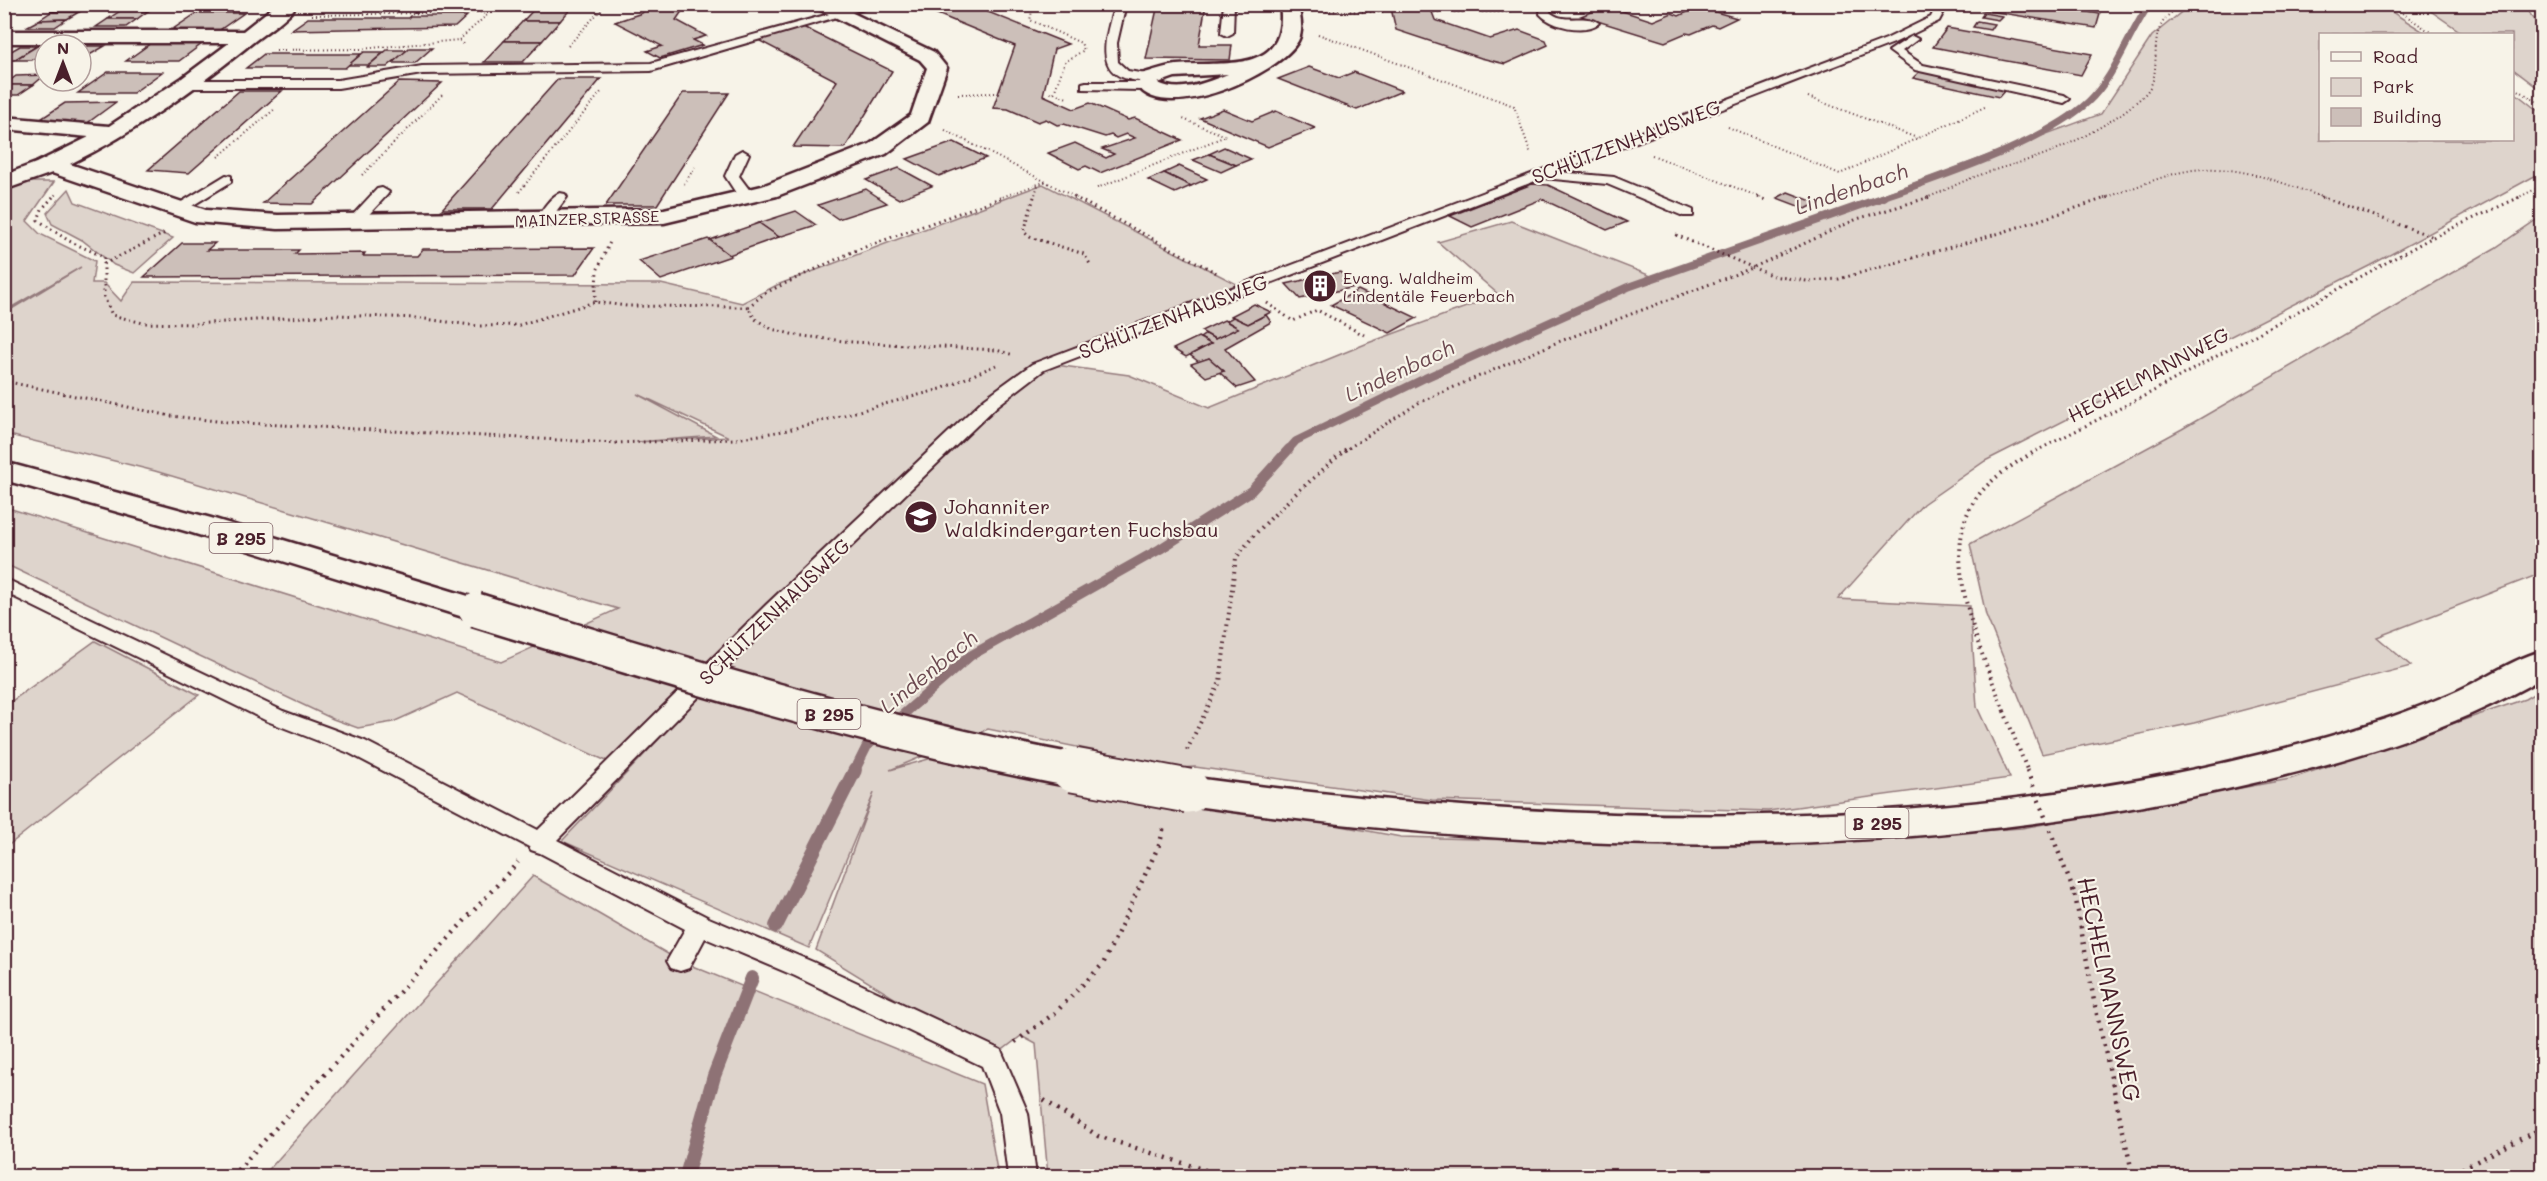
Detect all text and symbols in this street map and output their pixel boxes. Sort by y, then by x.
north arrow [33,33,93,93]
legend [2319,33,2514,141]
text: N [57,37,69,58]
text: Road [2373,44,2418,68]
text: Park [2373,74,2414,98]
street label: SCHÜTZENHAUSWEG [1528,93,1724,189]
text: Building [2373,104,2441,128]
water label: Lindenbach [1791,156,1911,220]
street label: MAINZER STRASSE [514,205,660,231]
place label: Evang. Waldheim Lindentäle Feuerbach [1343,267,1514,306]
street label: SCHÜTZENHAUSWEG [1075,268,1271,364]
building icon: Evang. Waldheim Lindentäle Feuerbach [1302,268,1338,304]
street label: HECHELMANNWEG [2063,320,2233,428]
water label: Lindenbach [1340,333,1458,407]
place label: Johanniter Waldkindergarten Fuchsbau [944,493,1218,542]
school or university icon: Johanniter Waldkindergarten Fuchsbau [903,499,939,535]
road number: B 295 [210,523,272,553]
street label: SCHÜTZENHAUSWEG [693,532,855,690]
water label: Lindenbach [874,623,982,719]
road number: B 295 [798,699,860,729]
road number: B 295 [1846,808,1908,838]
street label: HECHELMANNSWEG [2071,874,2149,1104]

